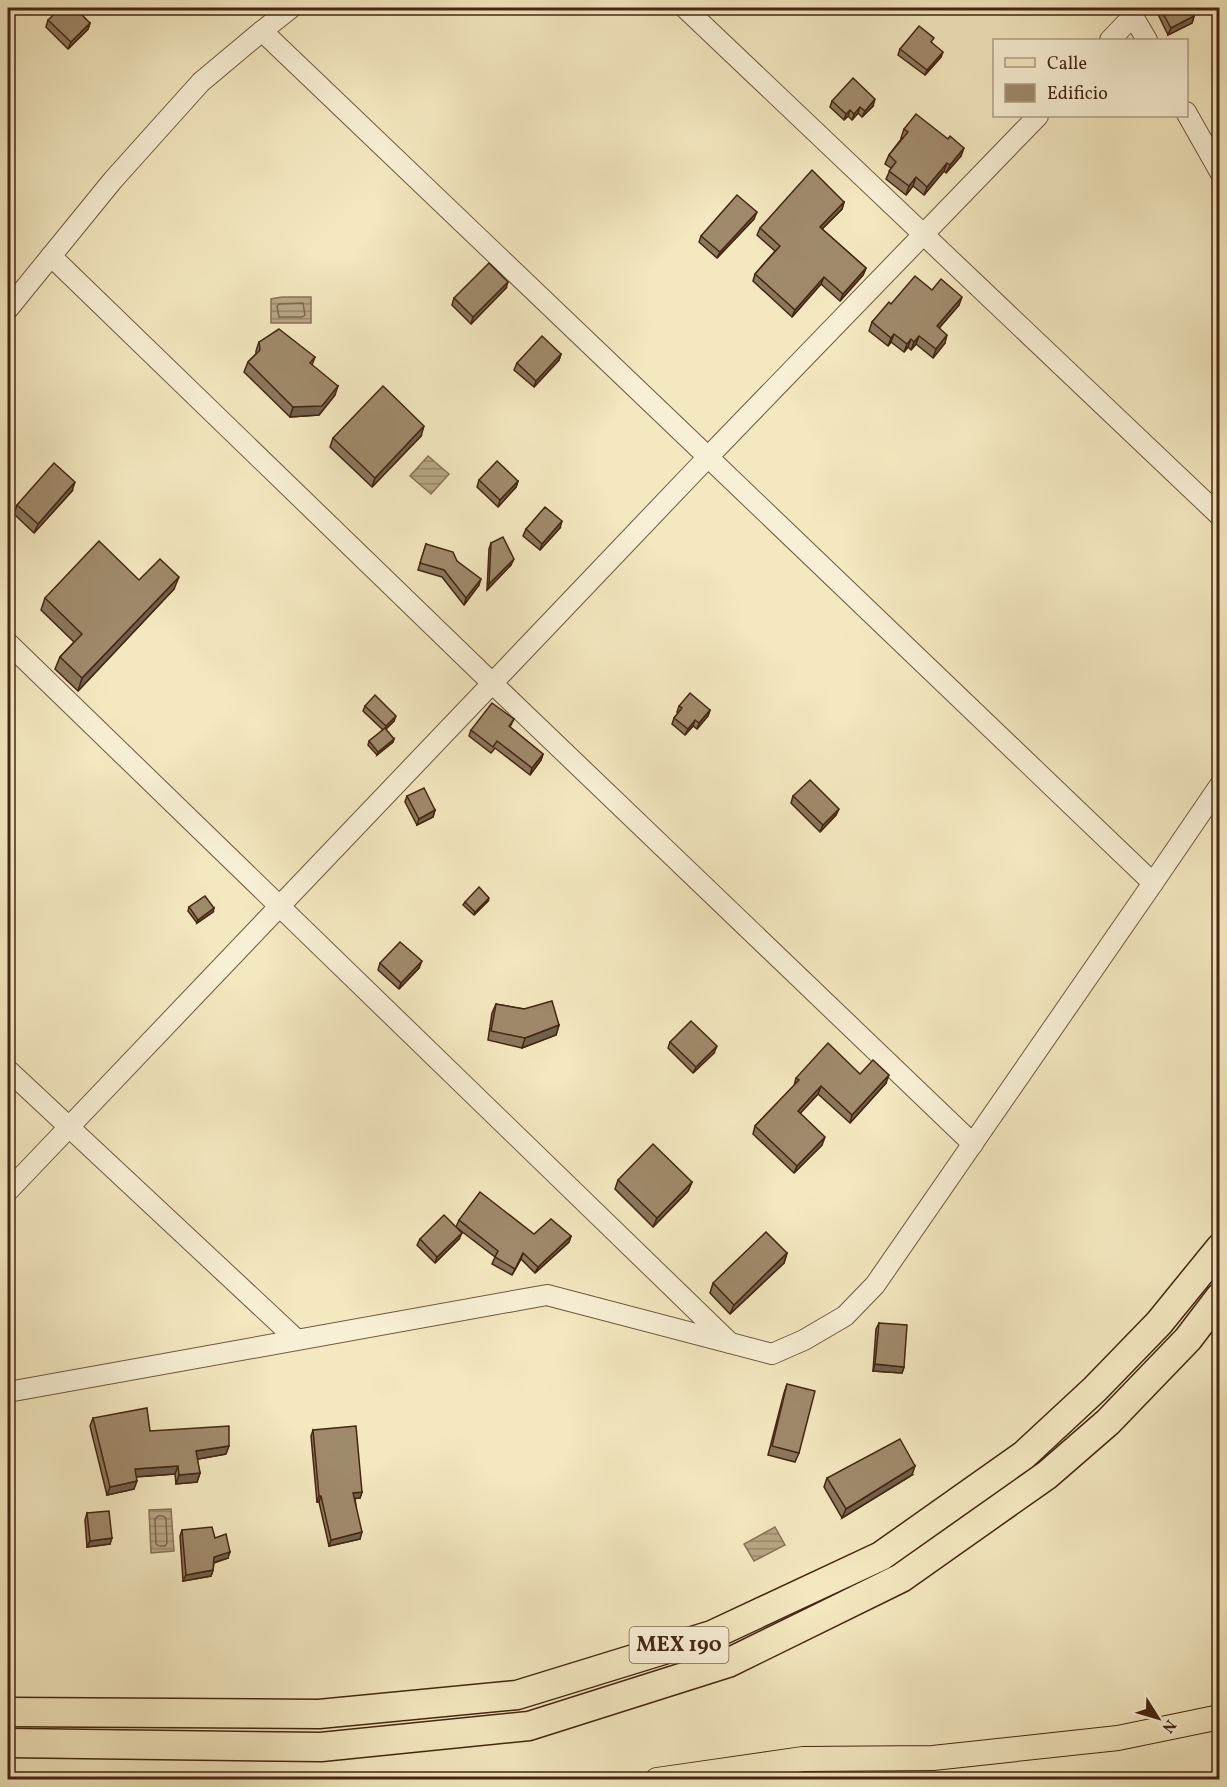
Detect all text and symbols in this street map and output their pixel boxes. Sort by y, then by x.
legend [993,39,1188,117]
text: Calle [1047,52,1087,77]
text: Edificio [1047,82,1108,107]
road number: MEX 190 [630,1627,728,1663]
north arrow [1128,1688,1188,1748]
text: N [1156,1715,1181,1737]

